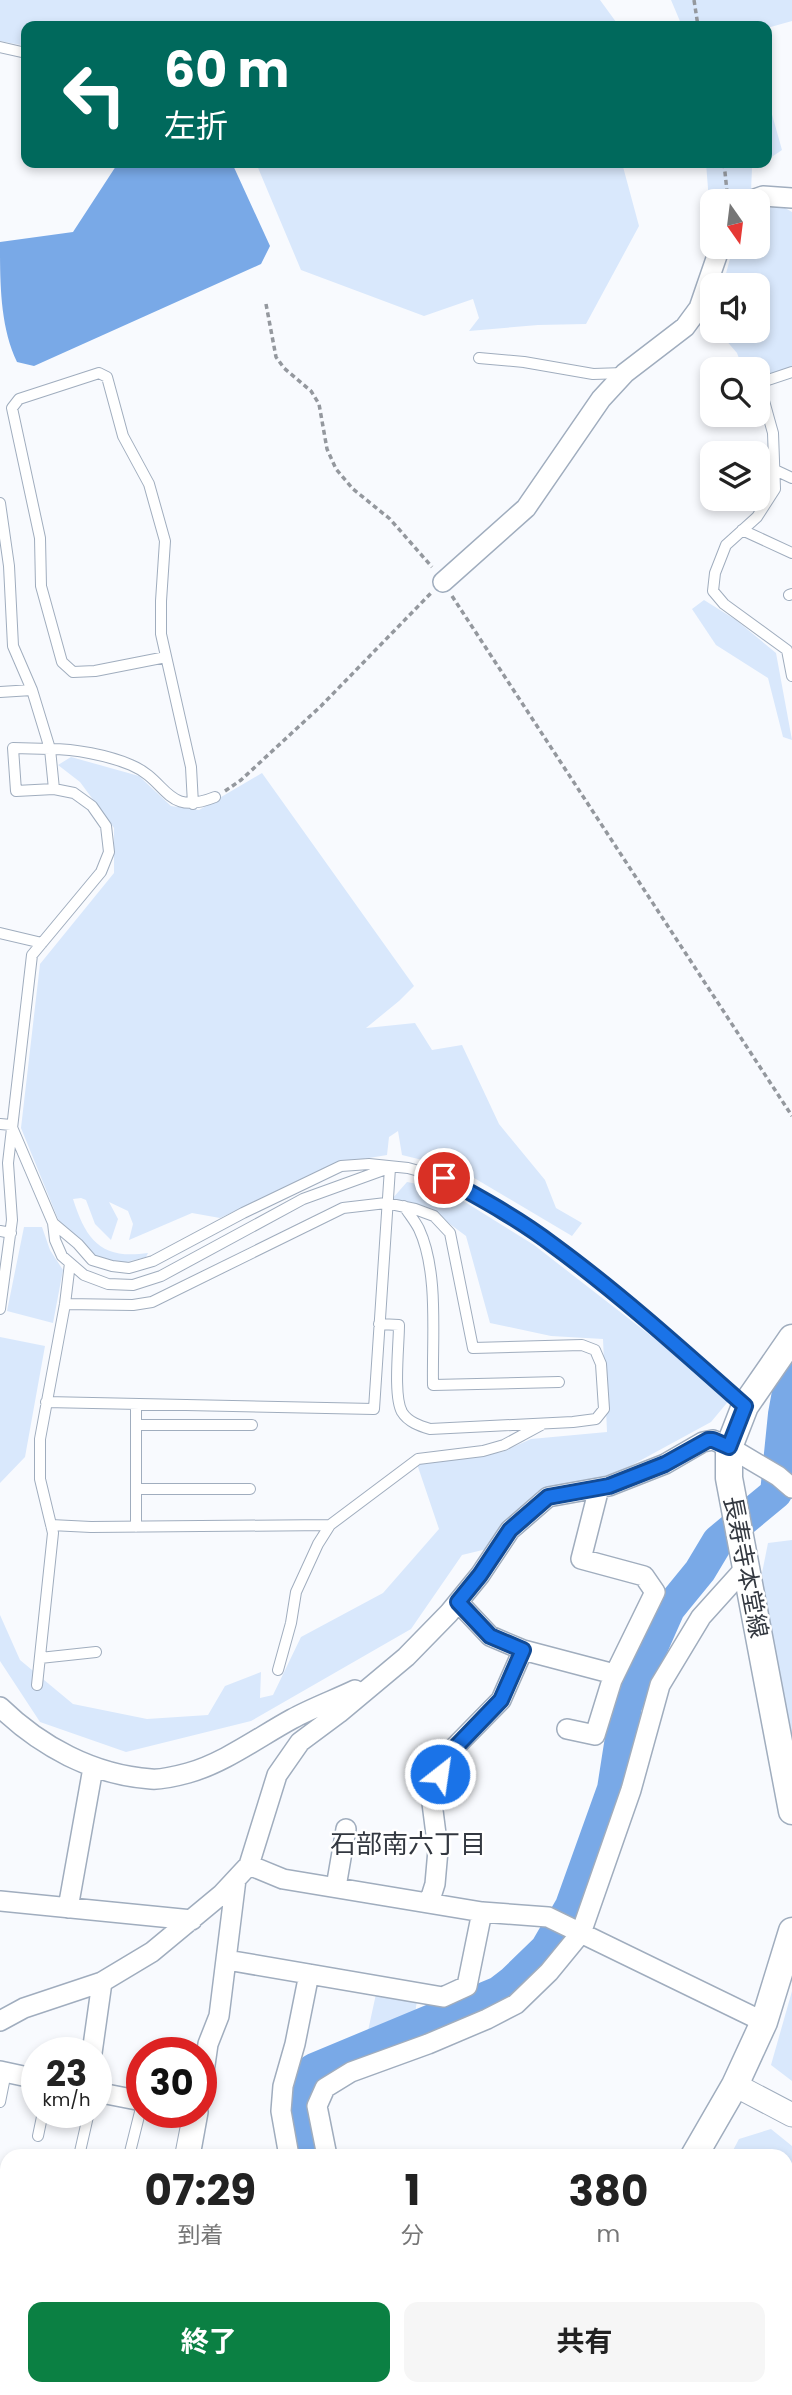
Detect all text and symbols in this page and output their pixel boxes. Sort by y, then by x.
text: 60 m [164,36,289,104]
icon: left [49,49,140,140]
text: 左折 [164,103,228,148]
north arrow [700,189,770,259]
map controls [700,189,770,511]
button: sound [700,273,770,343]
button: search [700,357,770,427]
button: layers [700,441,770,511]
pin [414,1148,474,1208]
icon: arrive [425,1159,463,1197]
street label: 長寿寺本堂線 [716,1493,776,1641]
position arrow [403,1737,477,1811]
district label: 石部南六丁目 [330,1826,486,1862]
speed limit sign: 30 [126,2037,217,2128]
text: 23 [46,2049,87,2098]
text: km/h [43,2087,90,2112]
text: 07:29 [145,2161,256,2220]
text: 1 [404,2161,420,2220]
text: 380 [568,2162,648,2221]
text: m [597,2218,620,2250]
text: 到着 [177,2219,223,2251]
text: 分 [401,2219,424,2251]
button: 終了 [28,2302,390,2382]
button: 共有 [404,2302,765,2382]

